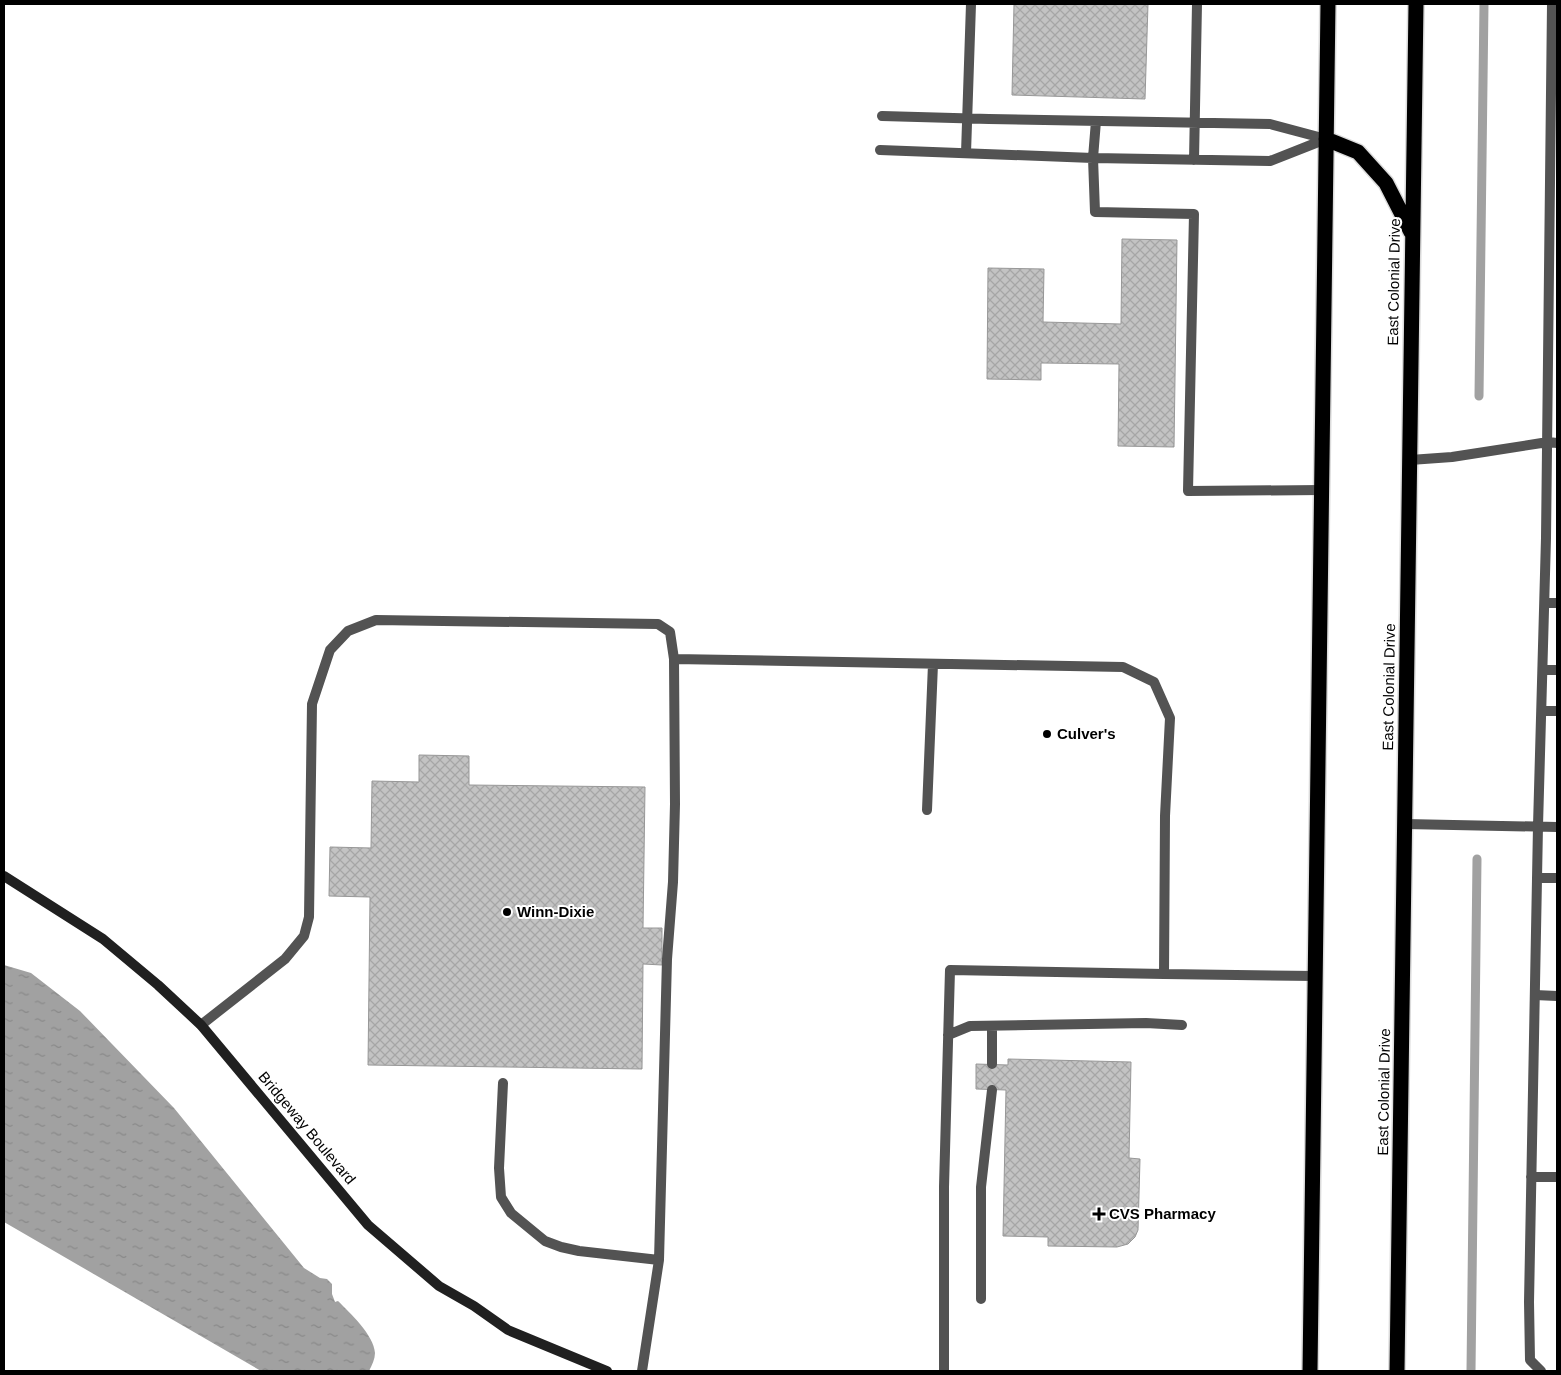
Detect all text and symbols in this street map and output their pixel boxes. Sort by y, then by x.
street label: East Colonial Drive [1384,218,1403,346]
street label: East Colonial Drive [1379,623,1398,751]
place label: Culver's [1057,725,1116,742]
marker: Culver's [1041,728,1053,740]
place label: Winn-Dixie [517,903,594,920]
marker: Winn-Dixie [501,906,513,918]
street label: East Colonial Drive [1374,1028,1393,1156]
street label: Bridgeway Boulevard [255,1068,359,1187]
place label: CVS Pharmacy [1109,1205,1216,1222]
marker: CVS Pharmacy [1093,1208,1105,1220]

